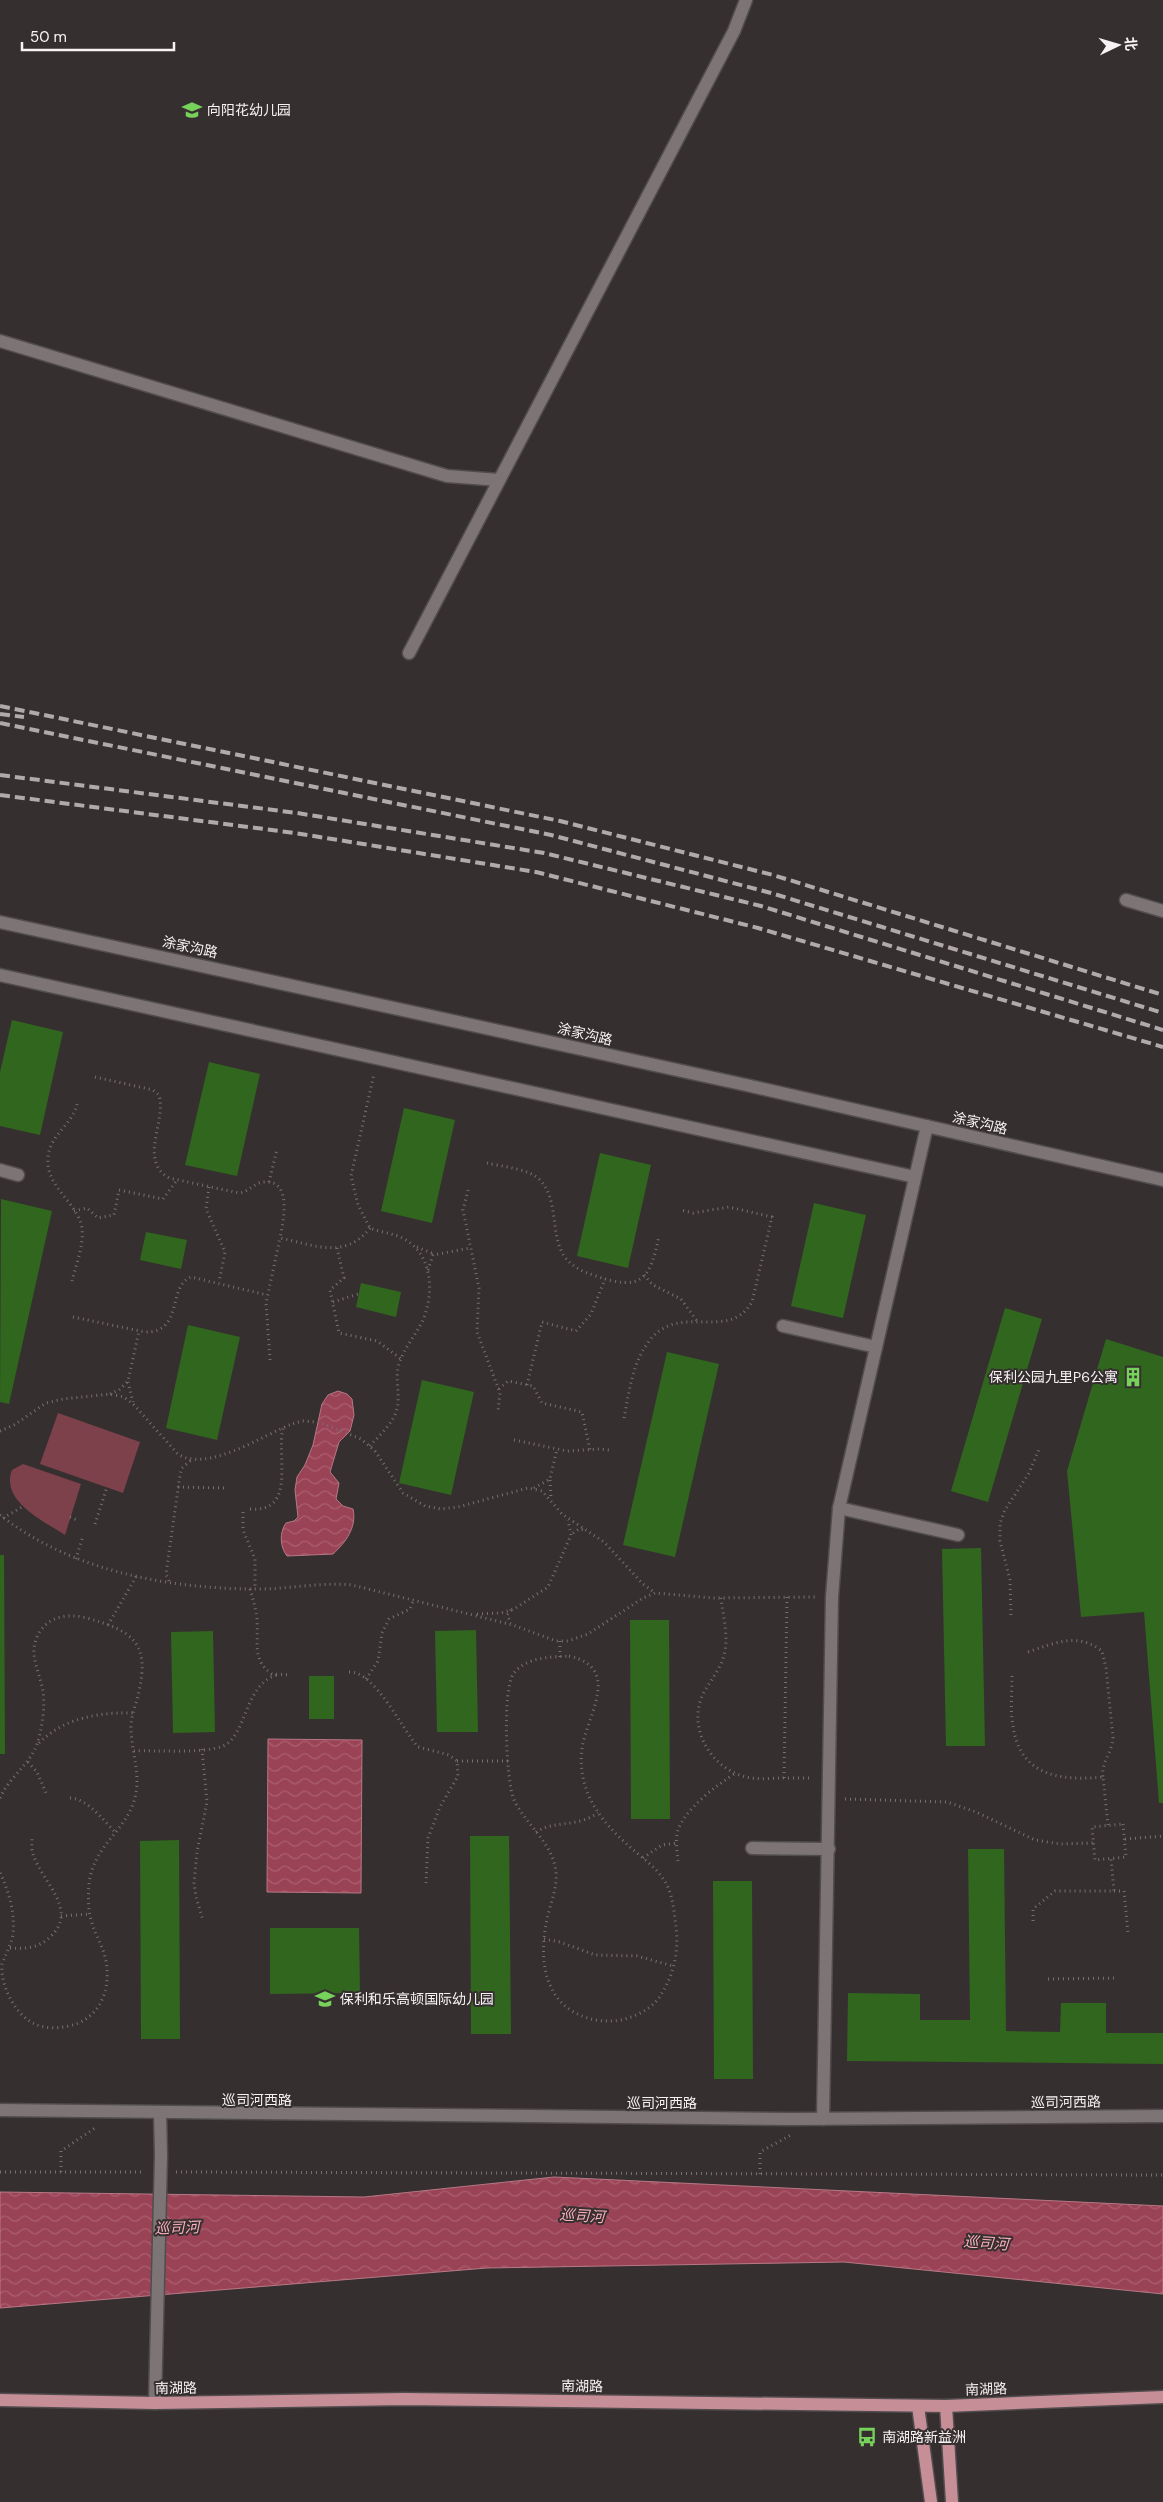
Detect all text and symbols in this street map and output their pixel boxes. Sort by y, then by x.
scale bar [22,20,175,52]
north arrow [1093,20,1143,70]
text: 50 m [30,27,67,47]
text: 北 [1121,36,1141,52]
school or university icon: 向阳花幼儿园 [181,99,203,121]
place label: 向阳花幼儿园 [207,101,291,119]
street label: 涂家沟路 [161,932,219,962]
street label: 涂家沟路 [556,1019,614,1049]
street label: 涂家沟路 [951,1108,1009,1138]
building icon: 保利公园九里P6公寓 [1122,1366,1144,1388]
place label: 保利公园九里P6公寓 [989,1368,1118,1386]
school or university icon: 保利和乐高顿国际幼儿园 [314,1988,336,2010]
place label: 保利和乐高顿国际幼儿园 [340,1990,494,2008]
street label: 巡司河西路 [222,2091,292,2109]
street label: 巡司河西路 [1031,2092,1101,2112]
street label: 巡司河西路 [627,2094,697,2112]
water label: 巡司河 [559,2205,608,2227]
water label: 巡司河 [154,2217,203,2239]
water label: 巡司河 [963,2231,1012,2255]
street label: 南湖路 [561,2377,603,2395]
street label: 南湖路 [155,2379,197,2397]
street label: 南湖路 [965,2379,1007,2399]
bus stop icon: 南湖路新益洲 [856,2426,878,2448]
place label: 南湖路新益洲 [882,2428,966,2446]

